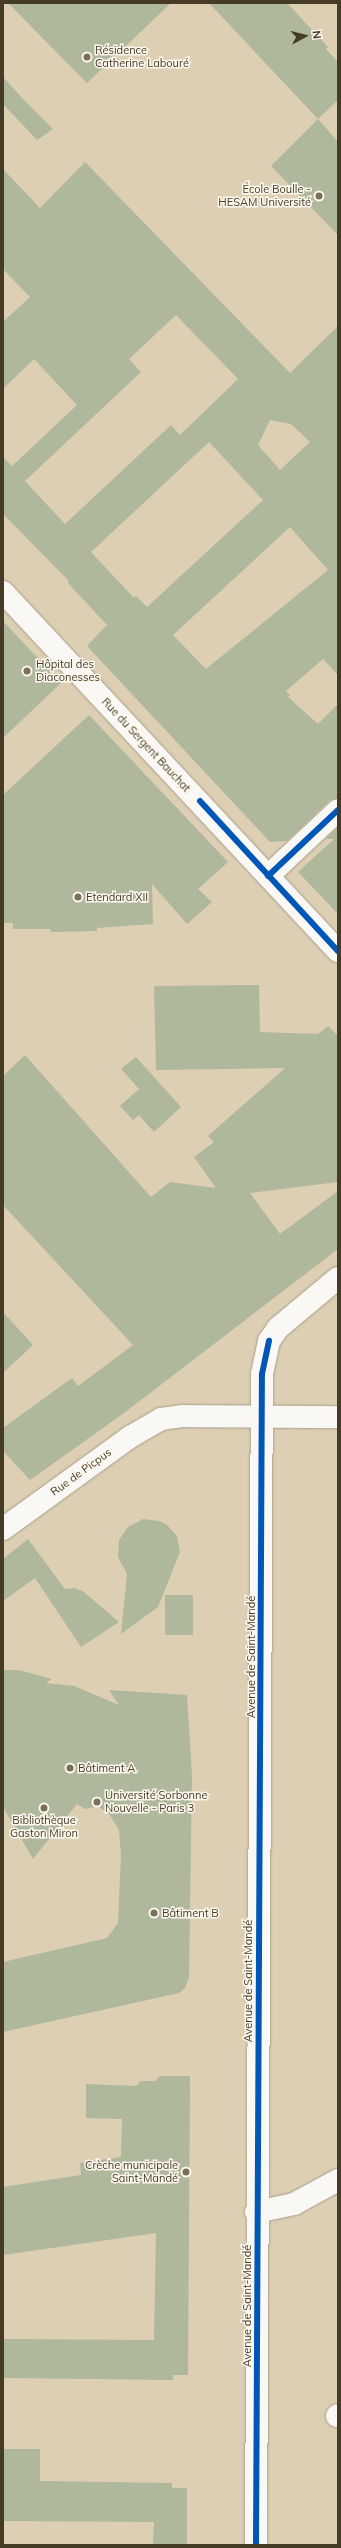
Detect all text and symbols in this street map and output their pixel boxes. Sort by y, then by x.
north arrow [285,16,325,56]
text: N [309,30,324,40]
place label: Résidence Catherine Labouré [95,44,189,70]
marker: Résidence Catherine Labouré [82,52,92,62]
place label: École Boulle - HESAM Université [218,183,311,209]
marker: École Boulle - HESAM Université [314,191,324,201]
place label: Hôpital des Diaconesses [36,658,100,684]
marker: Hôpital des Diaconesses [21,665,33,677]
street label: Rue du Sergent Bauchat [99,695,193,795]
place label: Etendard XII [86,890,148,904]
marker: Etendard XII [73,892,83,902]
street label: Rue de Picpus [48,1446,114,1498]
street label: Avenue de Saint-Mandé [244,1596,258,1718]
place label: Bâtiment A [78,1761,135,1775]
marker: Bâtiment A [65,1763,75,1773]
place label: Université Sorbonne Nouvelle - Paris 3 [105,1789,207,1815]
marker: Université Sorbonne Nouvelle - Paris 3 [92,1797,102,1807]
marker: Bibliothèque Gaston Miron [39,1803,49,1813]
place label: Bibliothèque Gaston Miron [10,1814,78,1840]
place label: Bâtiment B [162,1906,219,1920]
marker: Bâtiment B [149,1908,159,1918]
street label: Avenue de Saint-Mandé [241,1920,255,2042]
place label: Crèche municipale Saint-Mandé [85,2159,178,2185]
marker: Crèche municipale Saint-Mandé [181,2167,191,2177]
street label: Avenue de Saint-Mandé [240,2245,254,2367]

